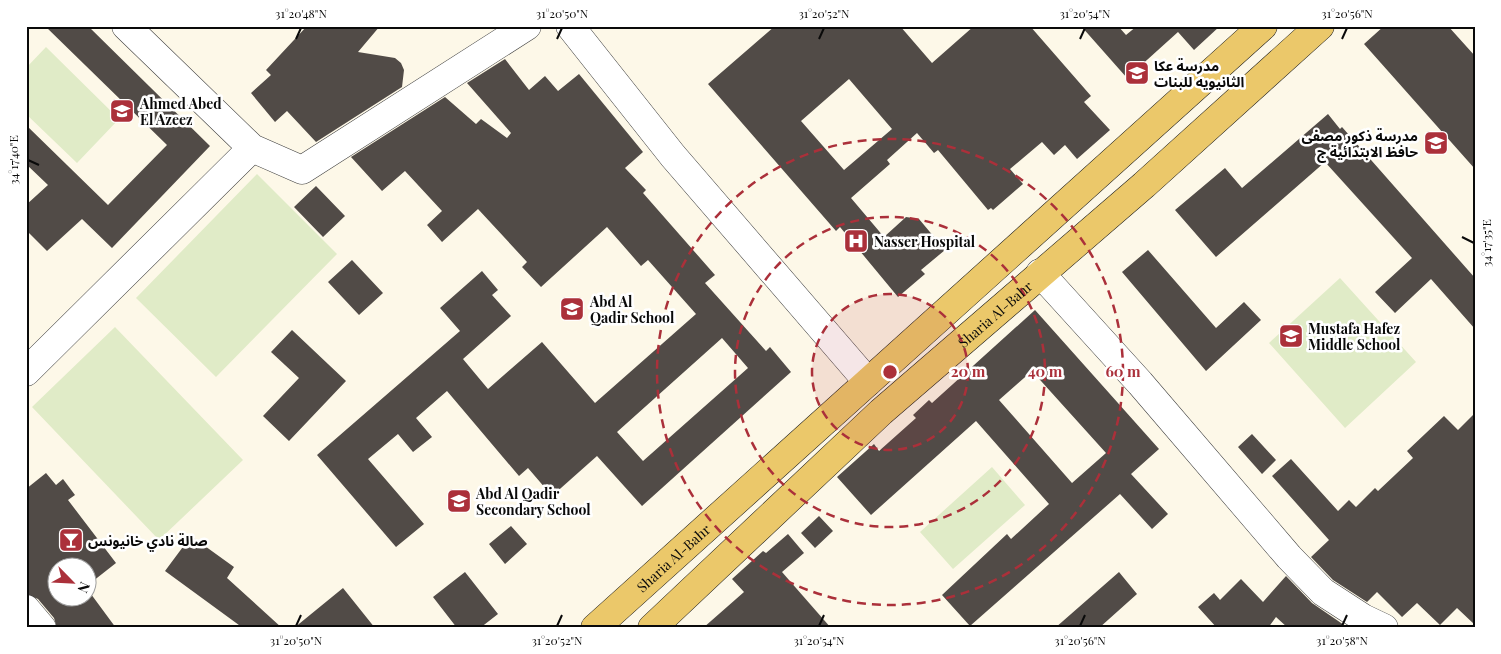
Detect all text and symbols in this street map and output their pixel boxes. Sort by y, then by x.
text: 31°20'48"N [275,5,327,21]
text: 31°20'50"N [536,5,589,21]
text: 31°20'52"N [798,5,850,21]
text: 31°20'54"N [1059,5,1111,21]
text: 31°20'56"N [1321,5,1373,21]
place label: مدرسة عكا الثانيويه للبنات [1154,56,1244,91]
school or university icon: مدرسة عكا الثانيويه للبنات [1124,60,1150,86]
place label: Ahmed Abed El Azeez [139,94,222,129]
school or university icon: Ahmed Abed El Azeez [109,98,135,124]
place label: مدرسة ذكور مصفى حافظ الابتدائية ج [1301,126,1418,163]
school or university icon: مدرسة ذكور مصفى حافظ الابتدائية ج [1423,130,1449,156]
text: 34°17'40"E [5,135,21,185]
text: 34°17'35"E [1478,219,1494,267]
hospital icon: Nasser Hospital [843,228,869,254]
place label: Nasser Hospital [874,232,976,251]
street label: Sharia Al-Bahr [953,276,1037,351]
place label: Abd Al Qadir School [589,292,675,327]
school or university icon: Abd Al Qadir School [559,296,585,322]
place label: Mustafa Hafez Middle School [1308,319,1401,354]
school or university icon: Mustafa Hafez Middle School [1278,323,1304,349]
text: 20 m [951,361,986,381]
text: 40 m [1028,361,1063,381]
text: 60 m [1105,361,1141,381]
centre of rings [881,363,899,381]
place label: Abd Al Qadir Secondary School [475,484,591,519]
school or university icon: Abd Al Qadir Secondary School [446,488,472,514]
street label: Sharia Al-Bahr [632,519,714,596]
bar icon: صالة نادي خانيونس [58,527,84,553]
place label: صالة نادي خانيونس [88,531,208,552]
north arrow [48,556,98,606]
text: N [74,579,95,596]
text: 31°20'50"N [270,632,323,648]
text: 31°20'52"N [531,632,583,648]
text: 31°20'54"N [793,632,845,648]
text: 31°20'56"N [1054,632,1106,648]
text: 31°20'58"N [1316,632,1368,648]

